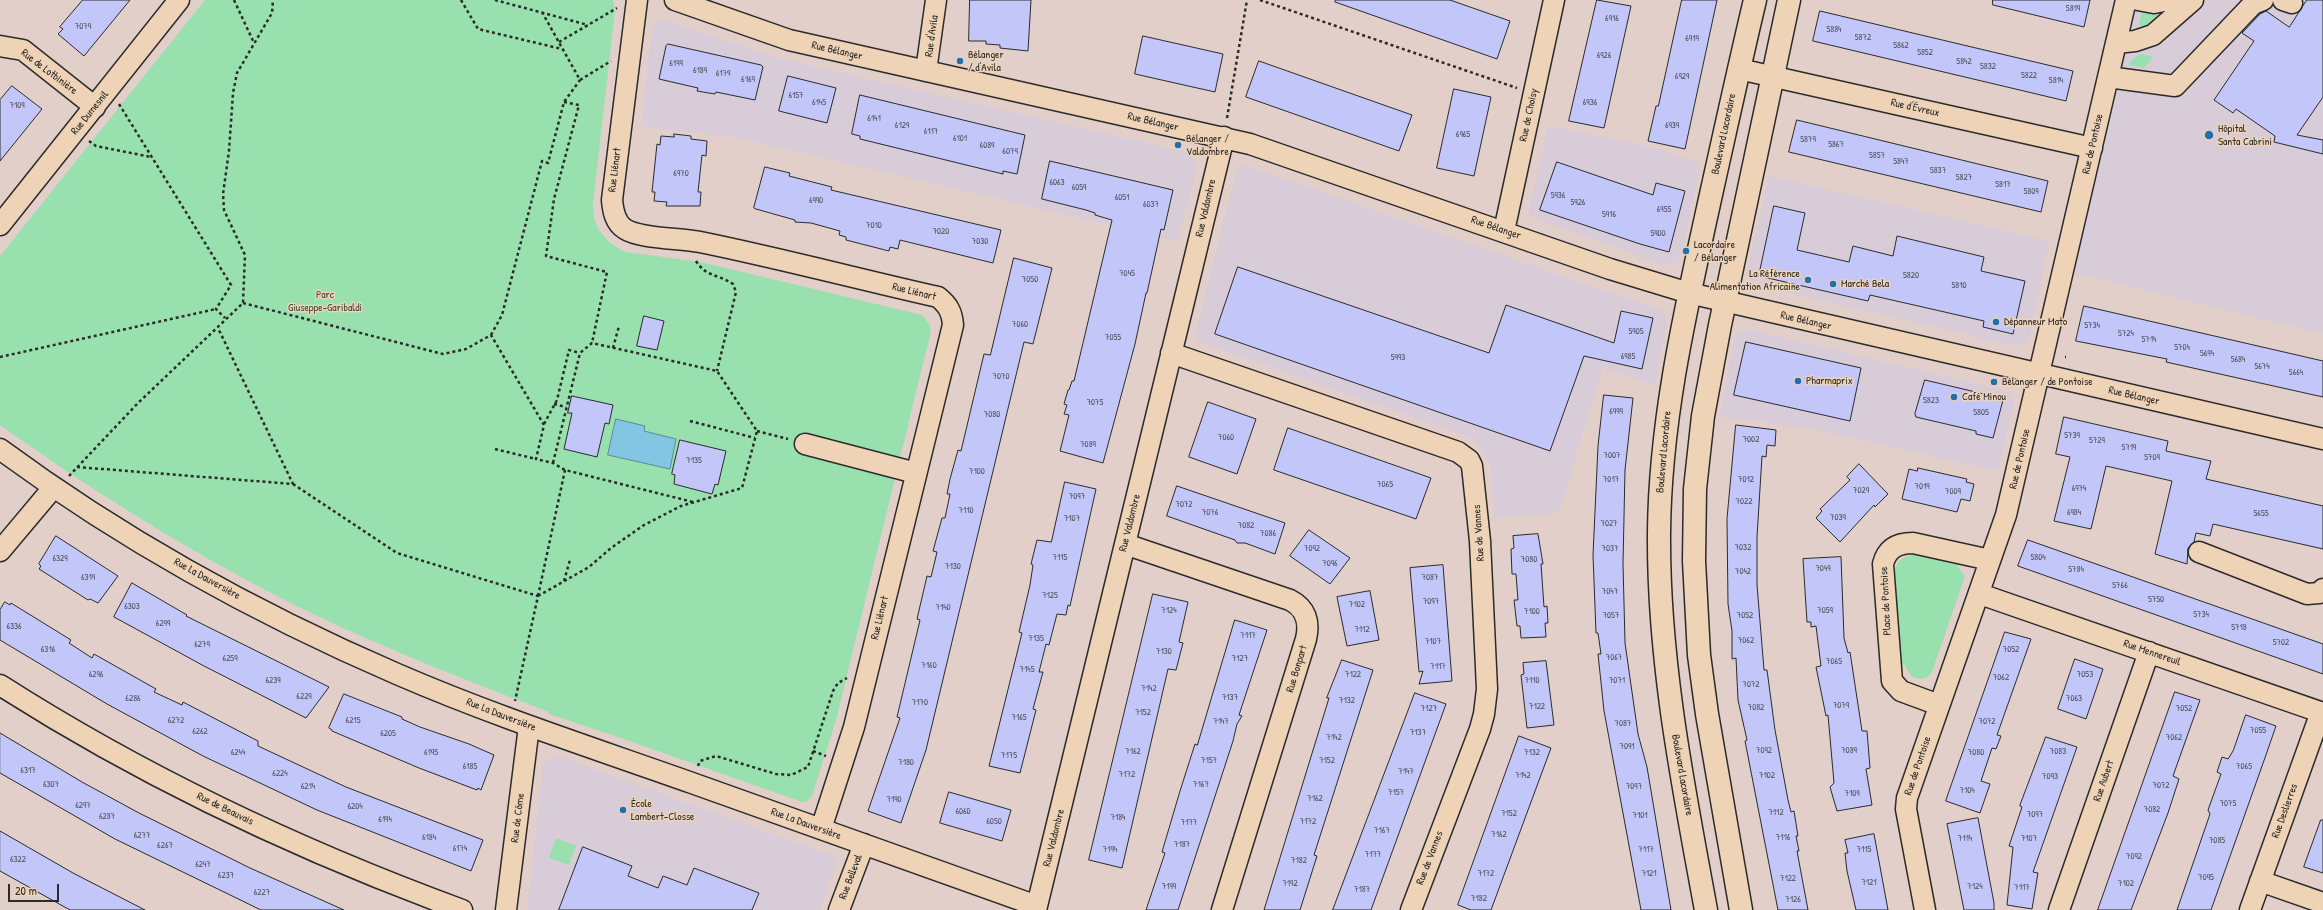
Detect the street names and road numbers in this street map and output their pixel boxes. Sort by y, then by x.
street label: Rue d'Avila [923,14,941,58]
street label: Rue Bélanger [810,39,864,63]
street label: Rue de Lotbinière [18,46,80,98]
street label: Rue de Choisy [1517,87,1541,143]
street label: Rue Dumesnil [68,88,112,138]
street label: Boulevard Lacordaire [1709,92,1739,176]
street label: Rue d'Évreux [1889,96,1941,120]
street label: Rue Bélanger [1126,110,1180,134]
street label: Rue de Pontoise [2080,113,2106,175]
street label: Rue Liénart [606,147,624,193]
street label: Rue Valdombre [1193,178,1219,238]
street label: Rue Bélanger [1469,213,1523,243]
street label: Rue Liénart [891,280,937,304]
street label: Rue Bélanger [1779,309,1833,333]
street label: Rue Bélanger [2107,384,2161,408]
street label: Boulevard Lacordaire [1654,410,1674,494]
street label: Rue de Pontoise [2007,428,2033,490]
street label: Rue Valdombre [1116,493,1144,553]
street label: Rue de Vannes [1470,504,1488,562]
street label: Rue La Dauversière [171,555,243,603]
street label: Place de Pontoise [1878,566,1894,636]
street label: Rue Liénart [868,595,892,641]
street label: Rue Mennereuil [2122,637,2182,669]
street label: Rue Bonpart [1284,644,1310,694]
street label: Rue La Dauversière [464,696,538,734]
street label: Boulevard Lacordaire [1668,733,1696,817]
street label: Rue de Pontoise [1902,735,1934,797]
street label: Rue Aubert [2091,759,2117,803]
street label: Rue Deslierres [2269,782,2301,840]
street label: Rue de Beauvais [194,790,256,828]
street label: Rue de Côme [508,792,528,844]
street label: Rue La Dauversière [769,805,843,843]
street label: Rue Valdombre [1040,808,1068,868]
street label: Rue de Vannes [1414,829,1446,887]
street label: Rue Belleval [836,853,866,901]

